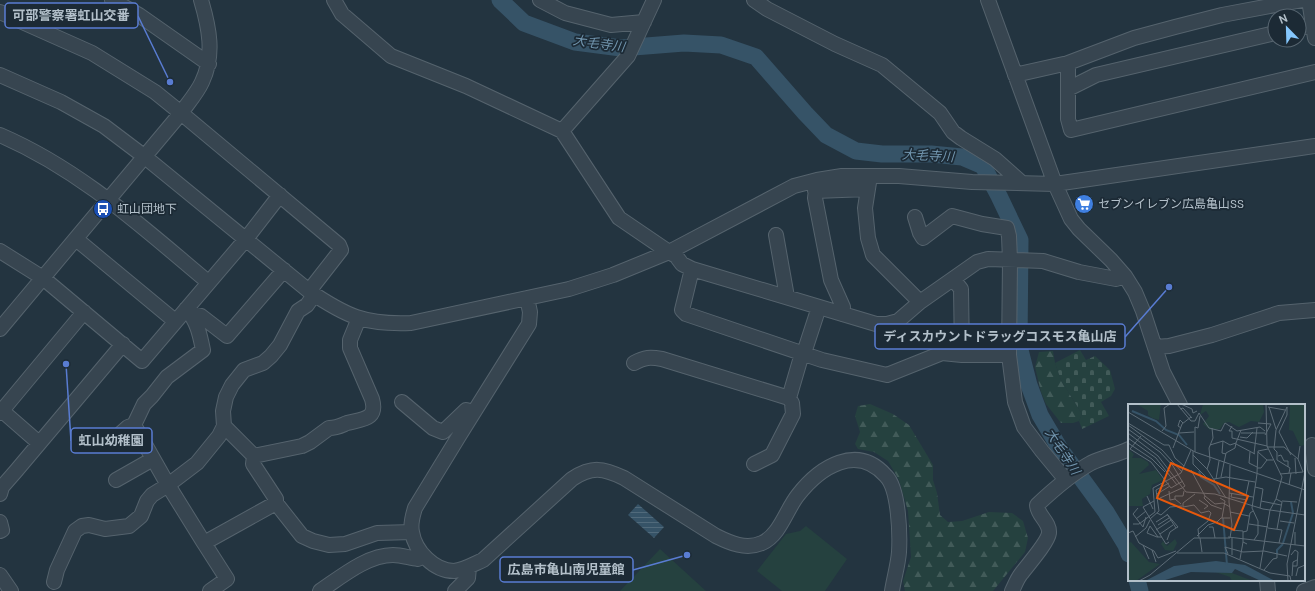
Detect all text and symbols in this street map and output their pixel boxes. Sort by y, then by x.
callout: 可部警察署虹山交番 [5,3,138,28]
text: 可部警察署虹山交番 [12,7,130,24]
north arrow [1267,8,1307,48]
text: N [1277,11,1290,27]
water label: 大毛寺川 [572,31,628,56]
water label: 大毛寺川 [902,146,956,165]
supermarket icon: セブンイレブン広島亀山SS [1073,193,1095,215]
place label: セブンイレブン広島亀山SS [1098,196,1244,212]
bus stop icon: 虹山団地下 [92,198,114,220]
place label: 虹山団地下 [117,201,177,217]
callout: ディスカウントドラッグコスモス亀山店 [875,324,1125,349]
text: ディスカウントドラッグコスモス亀山店 [883,328,1117,345]
inset map [1128,404,1305,581]
water label: 大毛寺川 [1041,425,1085,479]
callout: 虹山幼稚園 [71,428,152,453]
text: 虹山幼稚園 [78,432,144,449]
callout: 広島市亀山南児童館 [500,557,633,582]
text: 広島市亀山南児童館 [507,561,625,578]

